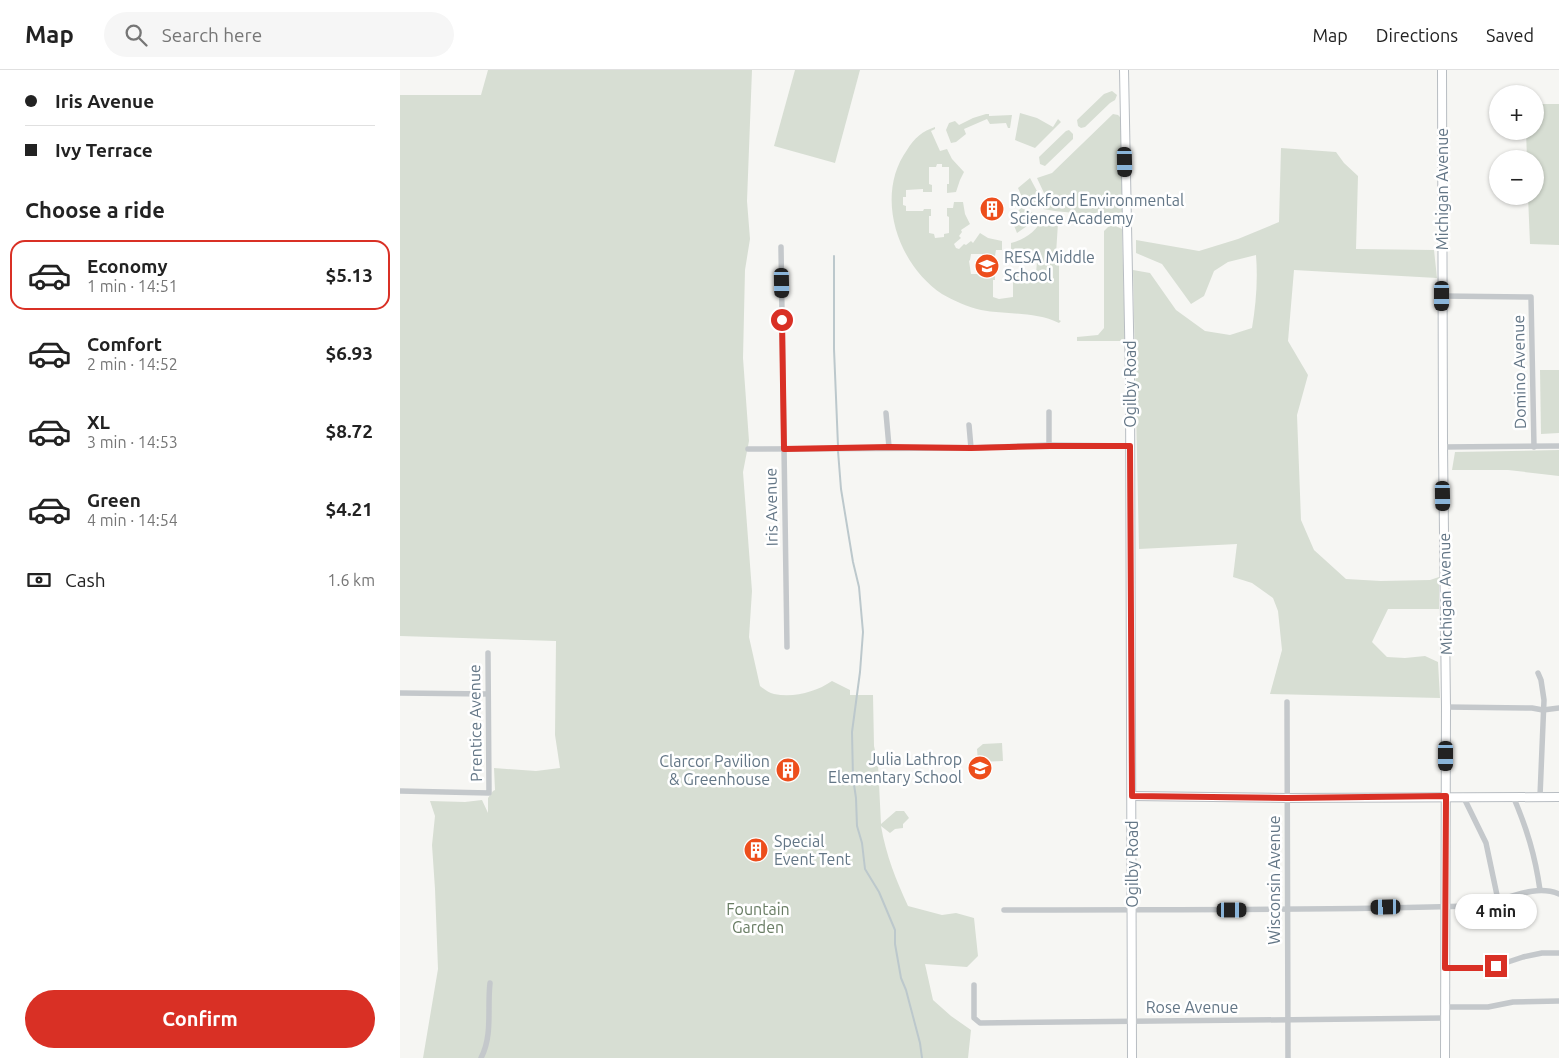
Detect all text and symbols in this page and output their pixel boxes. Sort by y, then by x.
search box [104,12,454,57]
text: Map [25,21,74,48]
icon: search [122,21,150,49]
text: Search here [162,24,262,46]
text: Map [1312,25,1348,45]
text: Directions [1376,25,1458,45]
text: Saved [1486,25,1534,45]
map controls [1489,85,1544,205]
button: + [1489,85,1544,140]
text: Iris Avenue [55,90,154,112]
street label: Michigan Avenue [1433,128,1451,250]
text: Ivy Terrace [55,139,153,161]
car [1117,147,1132,177]
button: − [1489,150,1544,205]
place label: Rockford Environmental Science Academy [1010,191,1184,227]
building icon: Rockford Environmental Science Academy [979,196,1005,222]
text: Choose a ride [25,197,165,222]
place label: RESA Middle School [1004,248,1095,284]
icon: car [27,253,72,298]
school or university icon: RESA Middle School [974,253,1000,279]
text: Economy [87,255,168,277]
text: $5.13 [325,264,373,286]
car [774,268,789,298]
text: 1 min · 14:51 [87,277,178,295]
car [1434,281,1449,311]
route start [771,309,793,331]
street label: Domino Avenue [1509,315,1529,429]
icon: car [27,331,72,376]
text: Comfort [87,333,162,355]
street label: Ogilby Road [1121,340,1139,428]
text: $6.93 [325,342,373,364]
text: 2 min · 14:52 [87,355,178,373]
icon: car [27,409,72,454]
text: XL [87,411,110,433]
text: $8.72 [325,420,373,442]
text: 3 min · 14:53 [87,433,178,451]
street label: Iris Avenue [761,468,781,546]
car [1435,481,1450,511]
icon: car [27,487,72,532]
text: Green [87,489,141,511]
text: $4.21 [325,498,373,520]
text: 4 min · 14:54 [87,511,178,529]
street label: Michigan Avenue [1435,533,1455,655]
icon: cash [25,566,53,594]
text: Cash [65,569,106,591]
text: 1.6 km [327,571,375,589]
street label: Prentice Avenue [465,664,485,782]
car [1438,741,1453,771]
place label: Julia Lathrop Elementary School [828,750,962,786]
place label: Clarcor Pavilion & Greenhouse [659,752,770,788]
school or university icon: Julia Lathrop Elementary School [967,755,993,781]
building icon: Clarcor Pavilion & Greenhouse [775,757,801,783]
street label: Wisconsin Avenue [1265,815,1283,945]
street label: Ogilby Road [1123,820,1141,908]
place label: Special Event Tent [774,832,852,868]
building icon: Special Event Tent [743,837,769,863]
callout: 4 min [1455,894,1537,928]
car [1370,899,1401,915]
park label: Fountain Garden [726,900,790,936]
text: 4 min [1476,902,1516,920]
car [1217,903,1247,918]
route end [1485,955,1507,977]
button: Confirm [25,990,375,1048]
street label: Rose Avenue [1146,998,1238,1016]

